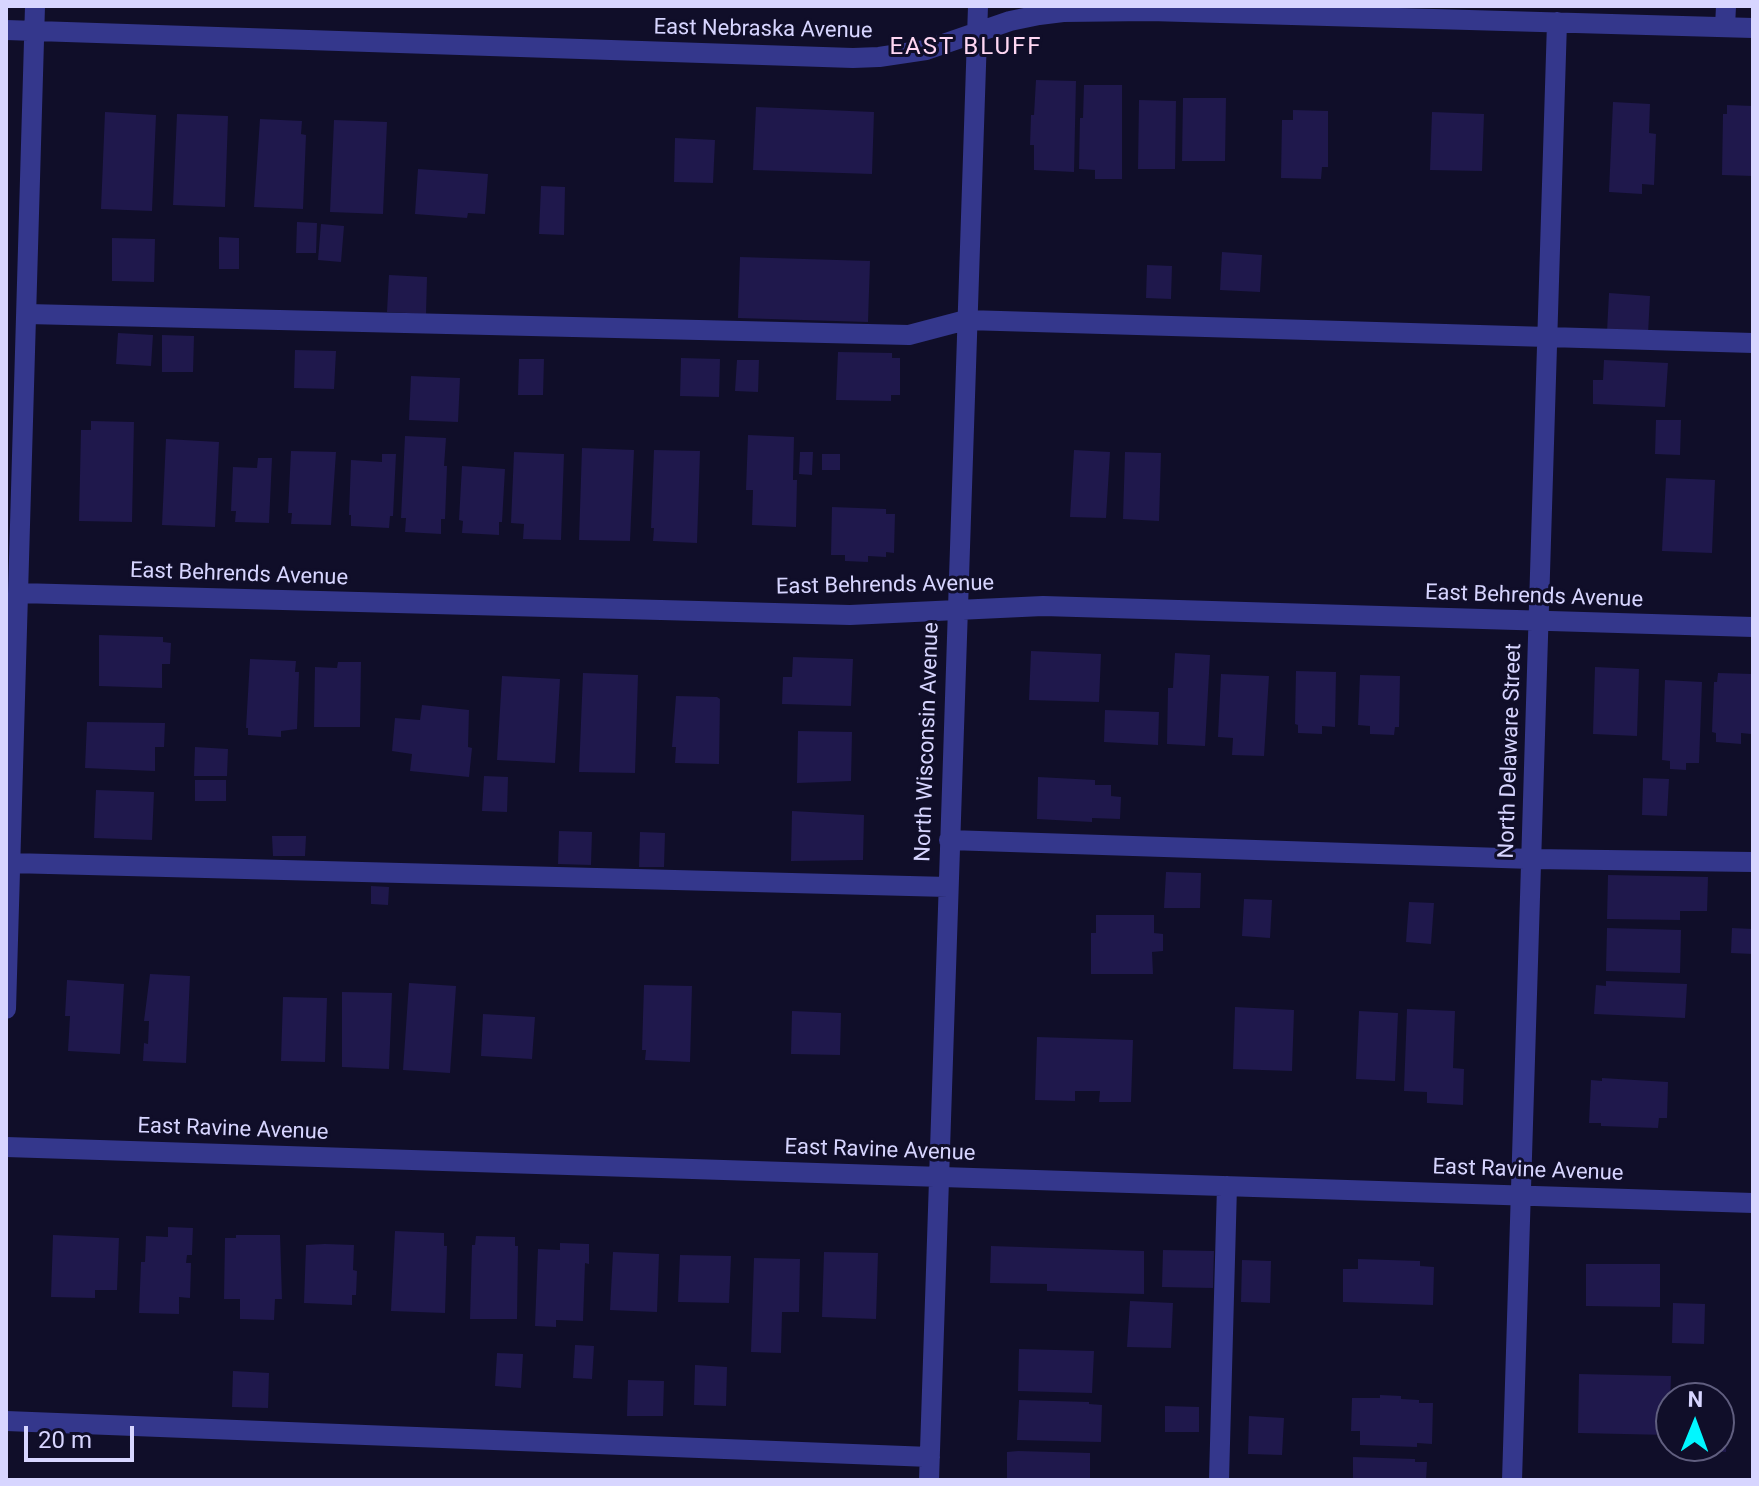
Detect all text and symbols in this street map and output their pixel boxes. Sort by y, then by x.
street label: East Nebraska Avenue [653,15,873,45]
district label: EAST BLUFF [889,34,1043,62]
street label: East Behrends Avenue [130,558,348,592]
street label: East Behrends Avenue [776,571,994,601]
street label: East Behrends Avenue [1425,580,1643,614]
street label: North Wisconsin Avenue [911,622,945,862]
street label: North Delaware Street [1494,643,1528,859]
street label: East Ravine Avenue [137,1113,329,1147]
street label: East Ravine Avenue [784,1134,976,1168]
street label: East Ravine Avenue [1432,1154,1624,1188]
north arrow [1655,1382,1735,1462]
text: N [1687,1387,1703,1412]
scale bar [28,1410,138,1460]
text: 20 m [38,1426,92,1454]

